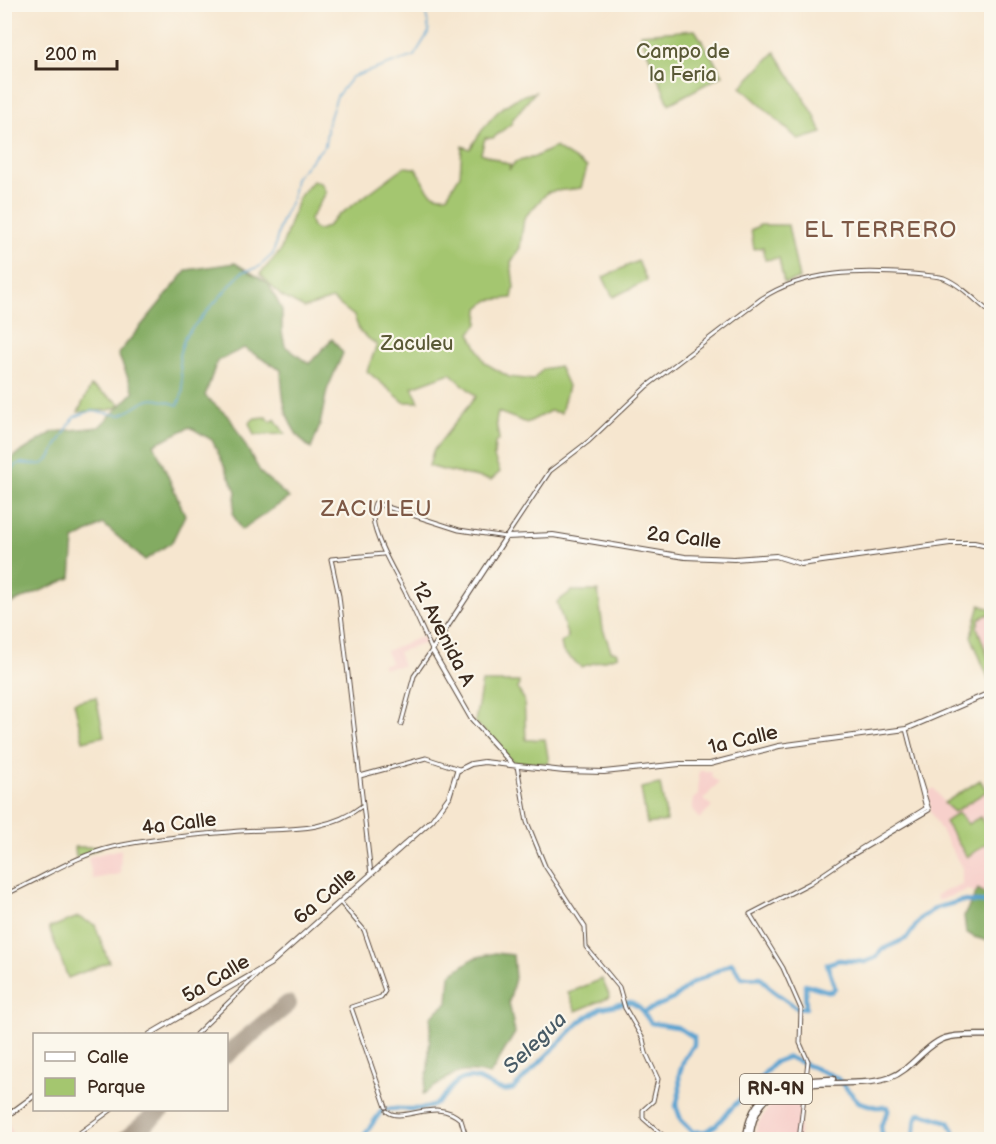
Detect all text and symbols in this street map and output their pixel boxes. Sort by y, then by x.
scale bar [36,33,117,71]
park label: Campo de la Feria [636,40,730,87]
text: 200 m [45,44,97,65]
district label: EL TERRERO [804,217,958,244]
park label: Zaculeu [380,332,453,356]
district label: ZACULEU [320,496,433,523]
street label: 2a Calle [645,522,723,554]
street label: 12 Avenida A [406,578,480,691]
street label: 1a Calle [706,720,780,760]
street label: 4a Calle [140,807,218,840]
street label: 6a Calle [289,862,361,930]
street label: 5a Calle [178,949,254,1008]
water label: Selegua [498,1007,572,1079]
legend [33,1033,228,1111]
text: Calle [87,1047,129,1068]
road number: RN-9N [740,1074,812,1104]
text: Parque [87,1077,145,1098]

